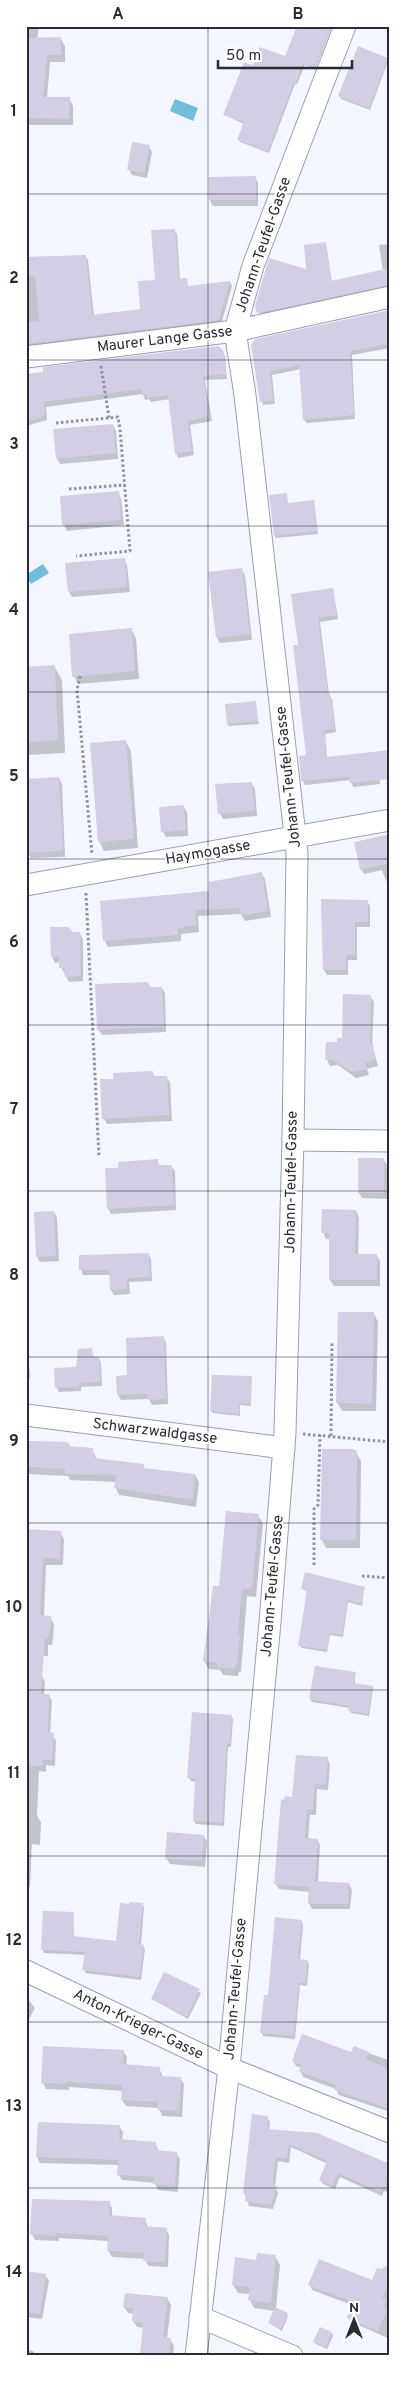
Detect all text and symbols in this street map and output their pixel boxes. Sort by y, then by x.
text: A [112,5,124,25]
text: B [292,5,304,25]
scale bar [218,38,352,70]
text: 50 m [226,47,261,66]
text: 1 [11,102,17,122]
street label: Johann-Teufel-Gasse [232,175,296,315]
text: 2 [9,269,19,289]
street label: Maurer Lange Gasse [96,322,234,358]
text: 3 [9,435,19,455]
text: 4 [9,601,19,621]
street label: Johann-Teufel-Gasse [272,705,306,849]
text: 5 [9,767,19,787]
street label: Haymogasse [164,836,252,870]
text: 6 [9,933,19,953]
text: 7 [10,1100,18,1120]
street label: Johann-Teufel-Gasse [281,1111,303,1253]
text: 8 [9,1266,19,1286]
street label: Schwarzwaldgasse [92,1415,218,1449]
text: 9 [9,1432,19,1452]
street label: Johann-Teufel-Gasse [257,1514,289,1658]
text: 10 [6,1598,22,1618]
text: 11 [8,1764,20,1784]
street label: Johann-Teufel-Gasse [220,1917,252,2061]
text: 12 [6,1931,22,1951]
street label: Anton-Krieger-Gasse [70,1985,206,2065]
text: 13 [6,2097,22,2117]
text: 14 [6,2263,22,2283]
north arrow [328,2294,378,2344]
text: N [349,2300,359,2317]

